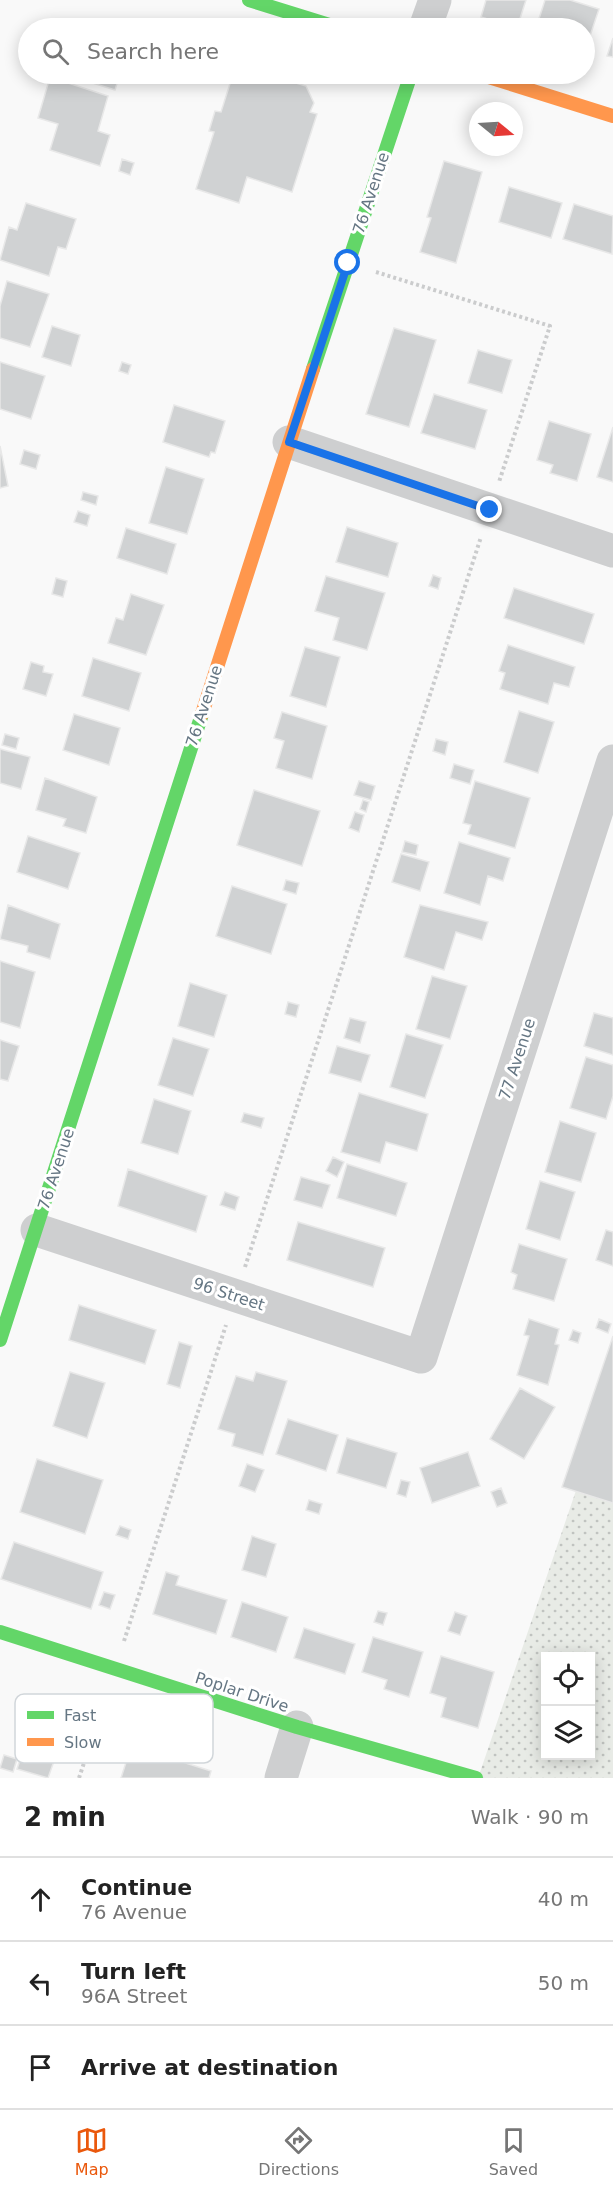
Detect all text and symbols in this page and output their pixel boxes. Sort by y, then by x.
search box [18,18,595,84]
icon: search [39,35,72,68]
text: Search here [87,39,219,64]
north arrow [469,102,523,156]
street label: 76 Avenue [349,150,393,236]
route start [334,249,360,275]
route end [476,496,502,522]
street label: 76 Avenue [182,663,226,749]
street label: 77 Avenue [495,1016,539,1102]
street label: 76 Avenue [34,1126,78,1212]
street label: 96 Street [191,1274,267,1314]
map controls [541,1652,595,1760]
button: locate [541,1652,595,1706]
street label: Poplar Drive [193,1668,291,1716]
legend [15,1694,213,1763]
text: Fast [64,1706,96,1725]
button: layers [541,1706,595,1760]
text: Slow [64,1733,101,1752]
text: 2 min [24,1802,106,1832]
text: Walk · 90 m [471,1805,589,1829]
text: Continue [81,1875,192,1900]
icon: ahead [24,1883,57,1916]
text: 40 m [538,1887,589,1911]
text: 76 Avenue [81,1900,187,1924]
text: Turn left [81,1959,186,1984]
icon: left [24,1967,57,2000]
text: 50 m [538,1971,589,1995]
text: 96A Street [81,1984,187,2008]
icon: arrive [24,2051,57,2084]
text: Arrive at destination [81,2055,338,2080]
tab: Map [75,2124,109,2179]
tab: Directions [258,2124,339,2179]
tab: Saved [489,2124,538,2179]

